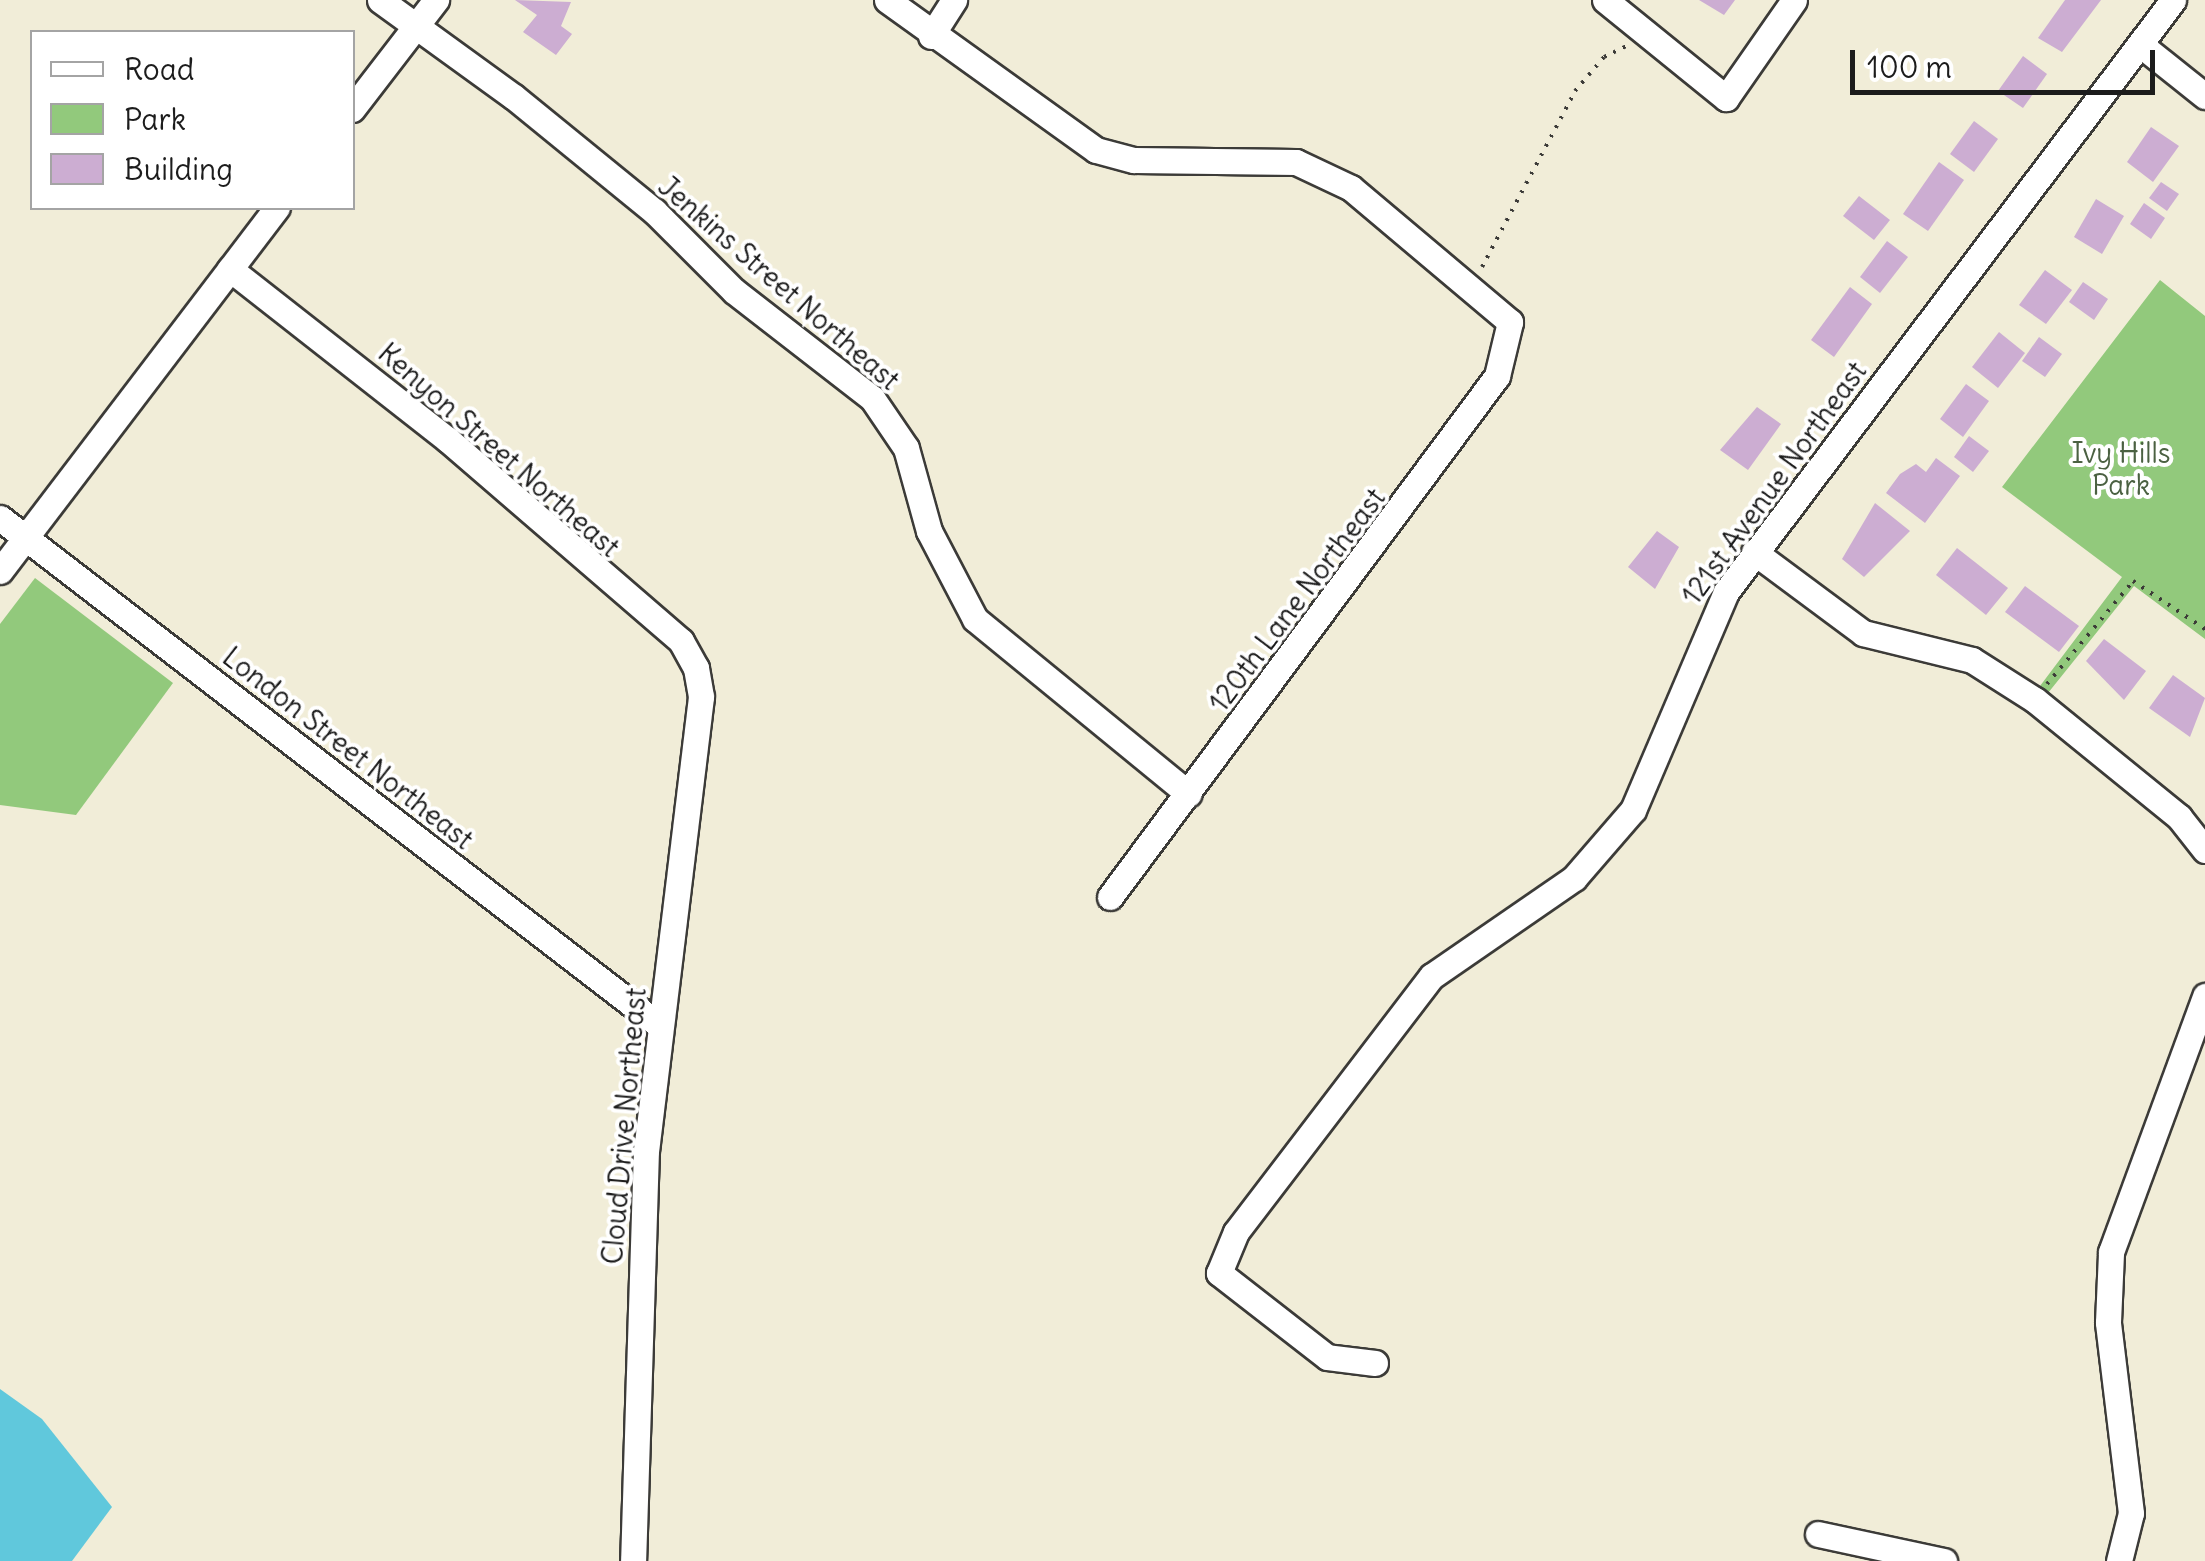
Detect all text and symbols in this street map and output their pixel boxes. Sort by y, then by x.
legend [30,30,355,210]
scale bar [1855,30,2160,92]
text: 100 m [1867,48,1952,86]
text: Road [124,50,194,88]
text: Park [124,100,186,138]
text: Building [124,150,233,188]
street label: Jenkins Street Northeast [652,169,906,397]
street label: Kenyon Street Northeast [371,336,627,564]
street label: 121st Avenue Northeast [1675,355,1873,611]
park label: Ivy Hills Park [2072,436,2170,502]
street label: 120th Lane Northeast [1202,482,1392,718]
street label: London Street Northeast [216,640,480,856]
street label: Cloud Drive Northeast [595,986,653,1266]

